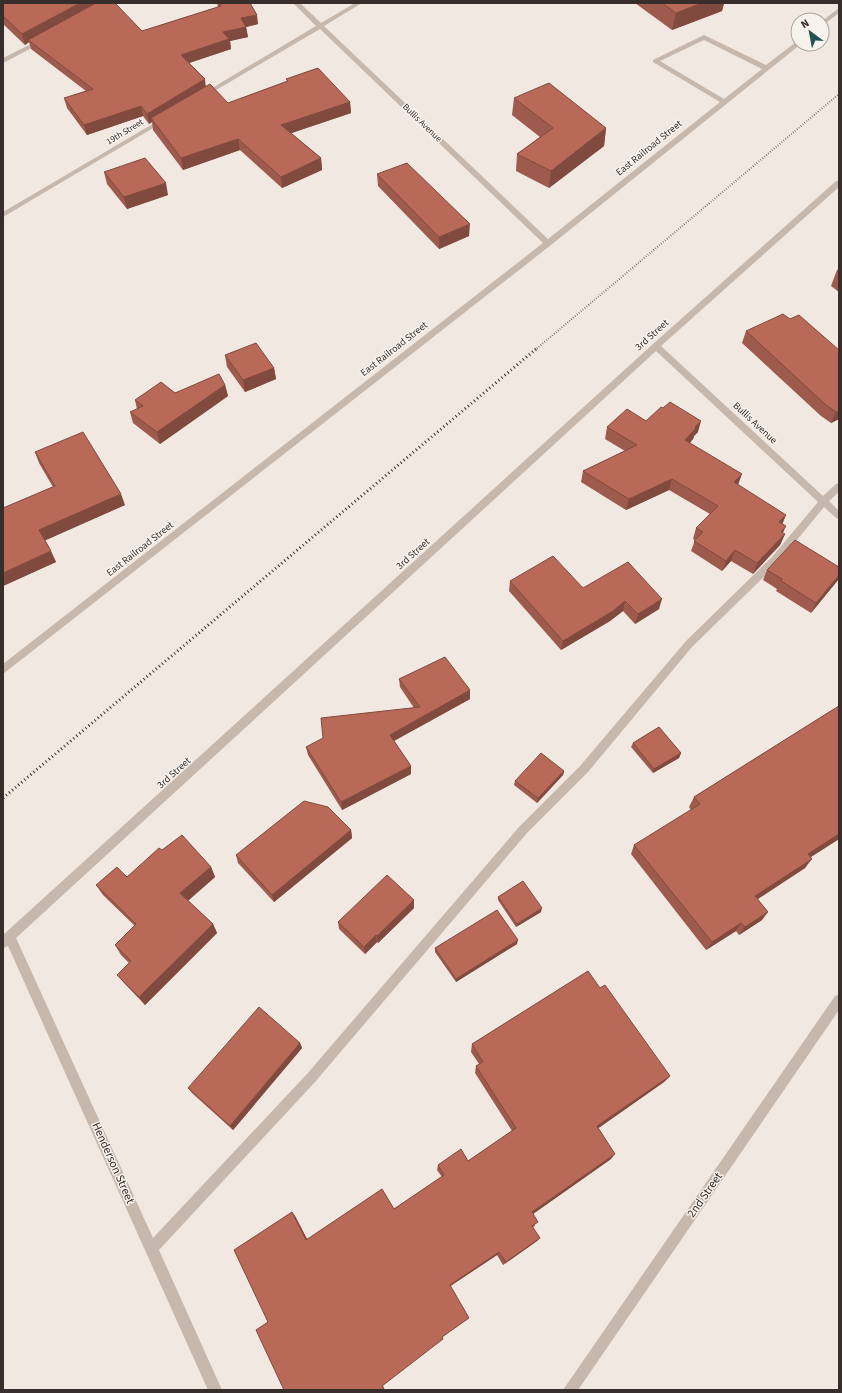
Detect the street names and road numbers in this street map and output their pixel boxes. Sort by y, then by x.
street label: Bullis Avenue [399,101,445,146]
street label: 19th Street [104,116,146,148]
street label: East Railroad Street [613,116,686,179]
street label: 3rd Street [632,316,672,354]
street label: East Railroad Street [358,318,431,380]
street label: Bullis Avenue [730,399,780,447]
street label: East Railroad Street [104,518,177,580]
street label: 3rd Street [393,535,433,573]
street label: 3rd Street [154,754,194,792]
street label: Henderson Street [87,1120,139,1206]
street label: 2nd Street [683,1169,727,1221]

